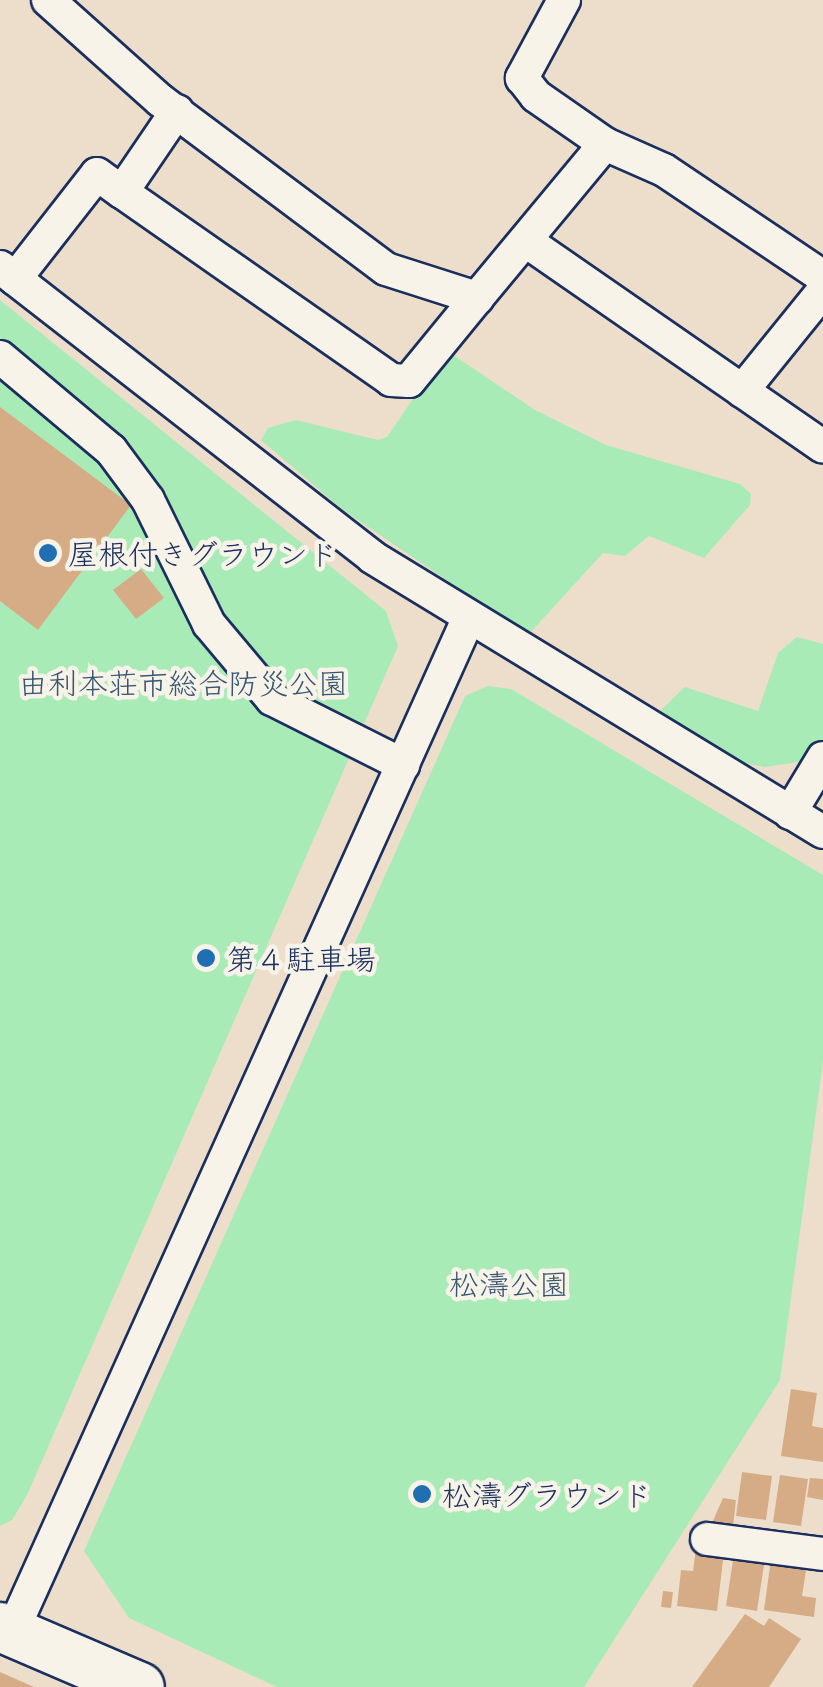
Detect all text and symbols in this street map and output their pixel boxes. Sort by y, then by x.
place label: 屋根付きグラウンド [68,535,338,571]
marker: 屋根付きグラウンド [37,542,59,564]
park label: 由利本荘市総合防災公園 [18,664,348,700]
place label: 第４駐車場 [226,940,376,976]
marker: 第４駐車場 [195,947,217,969]
park label: 松濤公園 [449,1265,569,1301]
place label: 松濤グラウンド [442,1476,652,1512]
marker: 松濤グラウンド [411,1483,433,1505]

